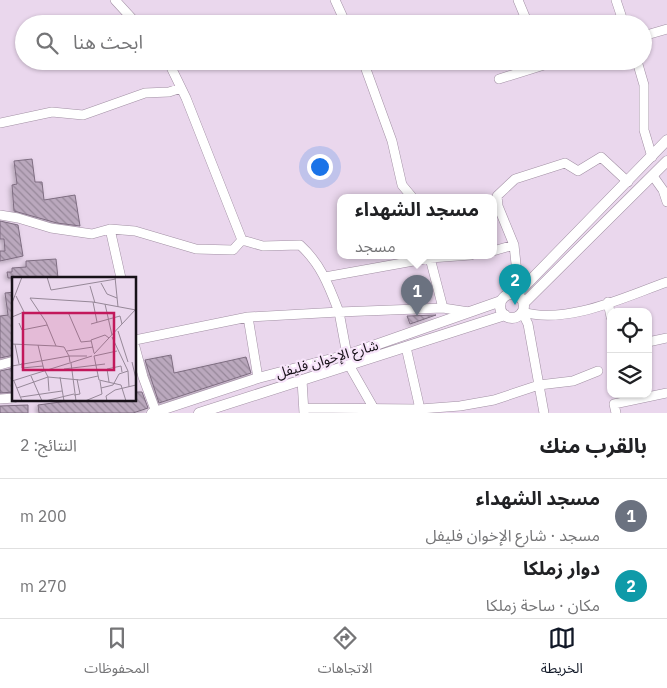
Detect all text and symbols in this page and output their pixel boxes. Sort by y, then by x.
search box [15,15,652,70]
icon: search [33,29,61,57]
text: ابحث هنا [73,30,143,54]
your location [307,154,333,180]
popup [337,194,497,259]
text: مسجد الشهداء [355,197,479,221]
text: مسجد [355,236,396,256]
pin: 2 [499,264,531,305]
pin: 1 [401,275,433,316]
inset map [12,277,136,400]
map controls [607,308,652,398]
button: locate [607,308,652,353]
street label: شارع الإخوان فليفل [274,336,381,384]
button: layers [607,353,652,398]
text: بالقرب منك [540,431,647,459]
text: النتائج: 2 [20,435,77,455]
text: مسجد الشهداء [476,486,600,510]
text: 200 m [20,506,67,526]
text: 1 [626,506,636,526]
text: مسجد · شارع الإخوان فليفل [425,525,600,545]
text: دوار زملكا [523,556,600,580]
text: 270 m [20,576,67,596]
text: 2 [626,576,636,596]
text: مكان · ساحة زملكا [486,595,600,615]
tab: المحفوظات [84,624,149,683]
tab: الاتجاهات [318,624,372,683]
tab: الخريطة [541,624,583,683]

